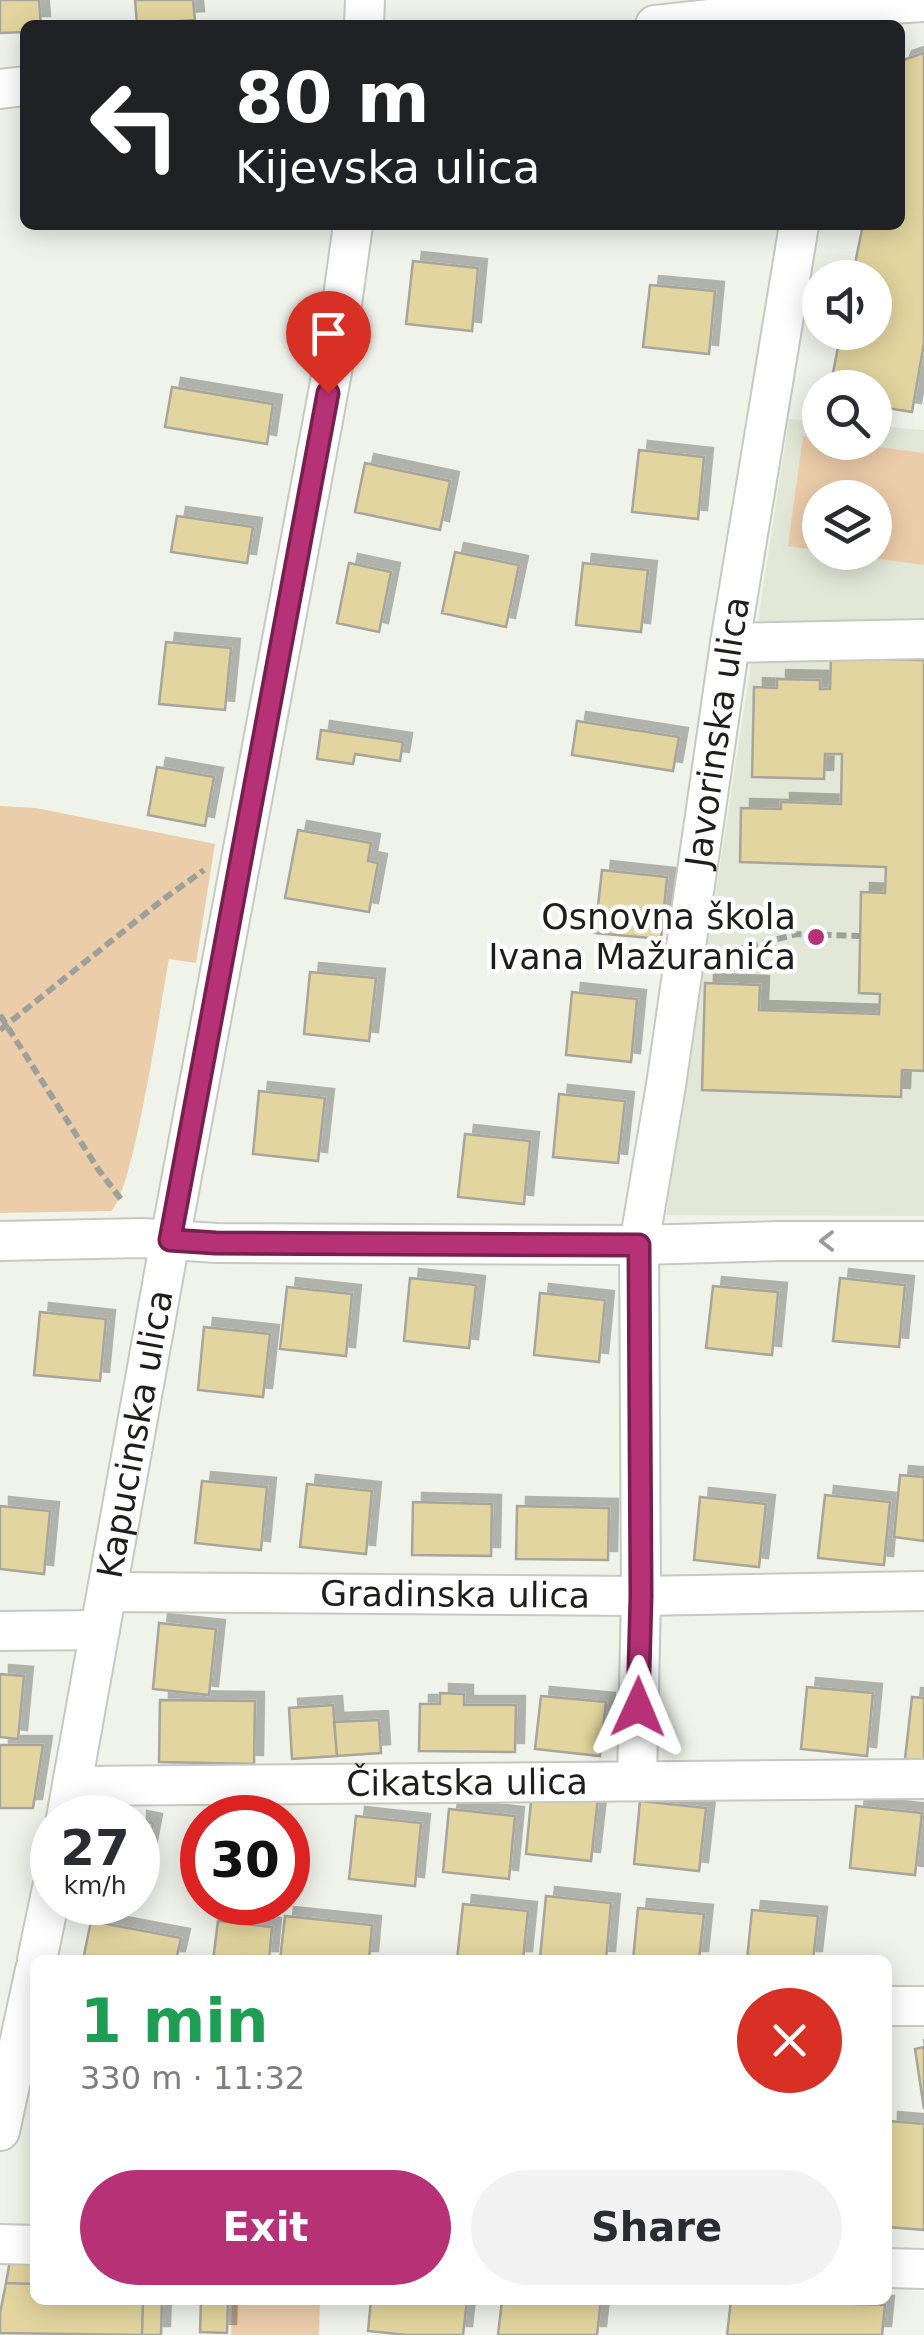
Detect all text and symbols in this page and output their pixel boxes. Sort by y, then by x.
text: 80 m [235,57,430,139]
icon: left [70,60,200,190]
text: Kijevska ulica [235,141,540,194]
map controls [802,260,892,570]
button: sound [802,260,892,350]
pin [286,291,371,394]
icon: arrive [301,306,356,361]
button: search [802,370,892,460]
button: layers [802,480,892,570]
street label: Javorinska ulica [677,594,757,872]
place label: Osnovna škola Ivana Mažuranića [488,897,796,977]
marker: Osnovna škola Ivana Mažuranića [805,926,827,948]
one-way arrow [818,1230,834,1252]
street label: Kapucinska ulica [90,1287,181,1582]
street label: Gradinska ulica [320,1574,590,1616]
position arrow [586,1655,690,1759]
street label: Čikatska ulica [346,1762,588,1804]
speed limit sign: 30 [180,1795,310,1925]
text: 27 [60,1819,130,1877]
text: km/h [63,1871,127,1900]
text: 1 min [80,1986,268,2056]
button: close [737,1988,842,2093]
text: 330 m · 11:32 [80,2059,305,2097]
button: Exit [80,2170,451,2285]
button: Share [471,2170,842,2285]

